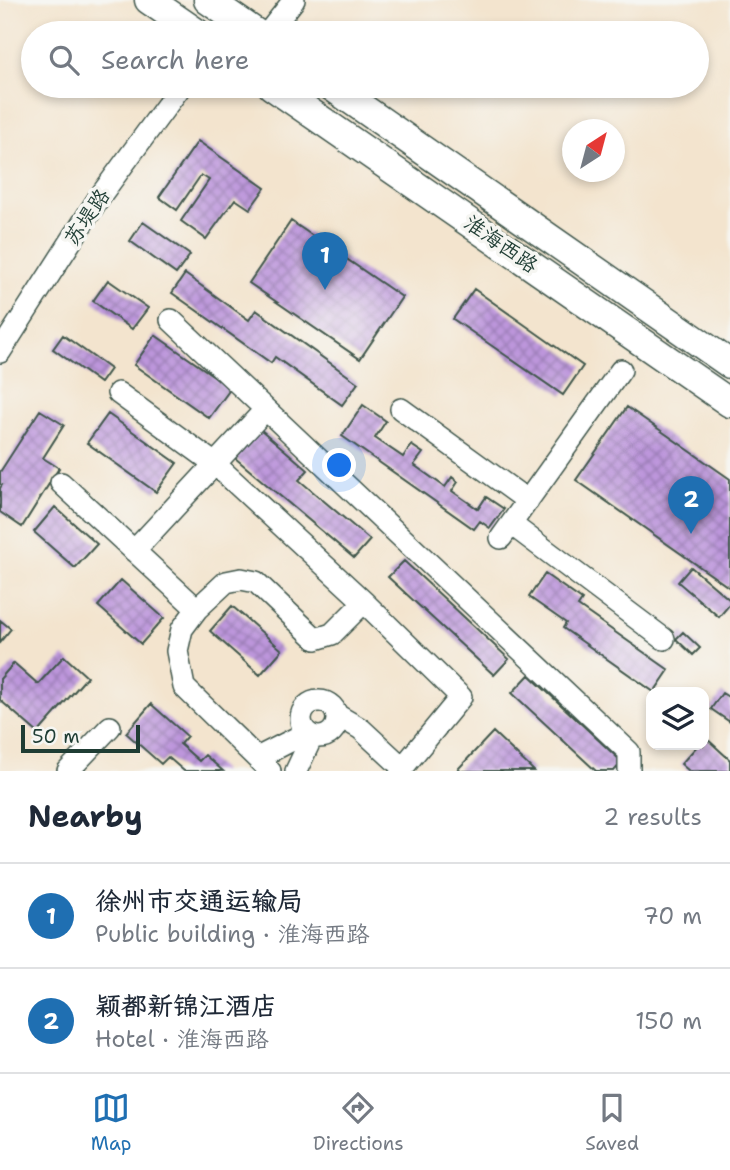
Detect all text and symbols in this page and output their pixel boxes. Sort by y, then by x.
search box [21,21,709,98]
icon: search [45,41,83,79]
text: Search here [101,42,250,77]
north arrow [562,119,625,182]
street label: 苏堤路 [58,183,116,251]
street label: 淮海西路 [459,208,543,280]
pin: 1 [302,232,348,290]
your location [322,448,356,482]
pin: 2 [668,476,714,534]
map controls [646,687,709,750]
button: layers [646,687,709,750]
scale bar [21,722,140,754]
text: 50 m [32,724,80,749]
text: Nearby [28,796,143,837]
text: 2 results [603,802,702,832]
text: 徐州市交通运输局 [95,883,303,918]
text: 1 [46,901,56,931]
text: 70 m [643,901,702,931]
text: Public building · 淮海西路 [95,919,369,949]
text: 颖都新锦江酒店 [95,988,277,1023]
text: 2 [43,1006,59,1036]
text: 150 m [635,1006,702,1036]
text: Hotel · 淮海西路 [95,1024,269,1054]
tab: Map [91,1089,131,1156]
tab: Directions [313,1089,404,1156]
tab: Saved [585,1089,639,1156]

